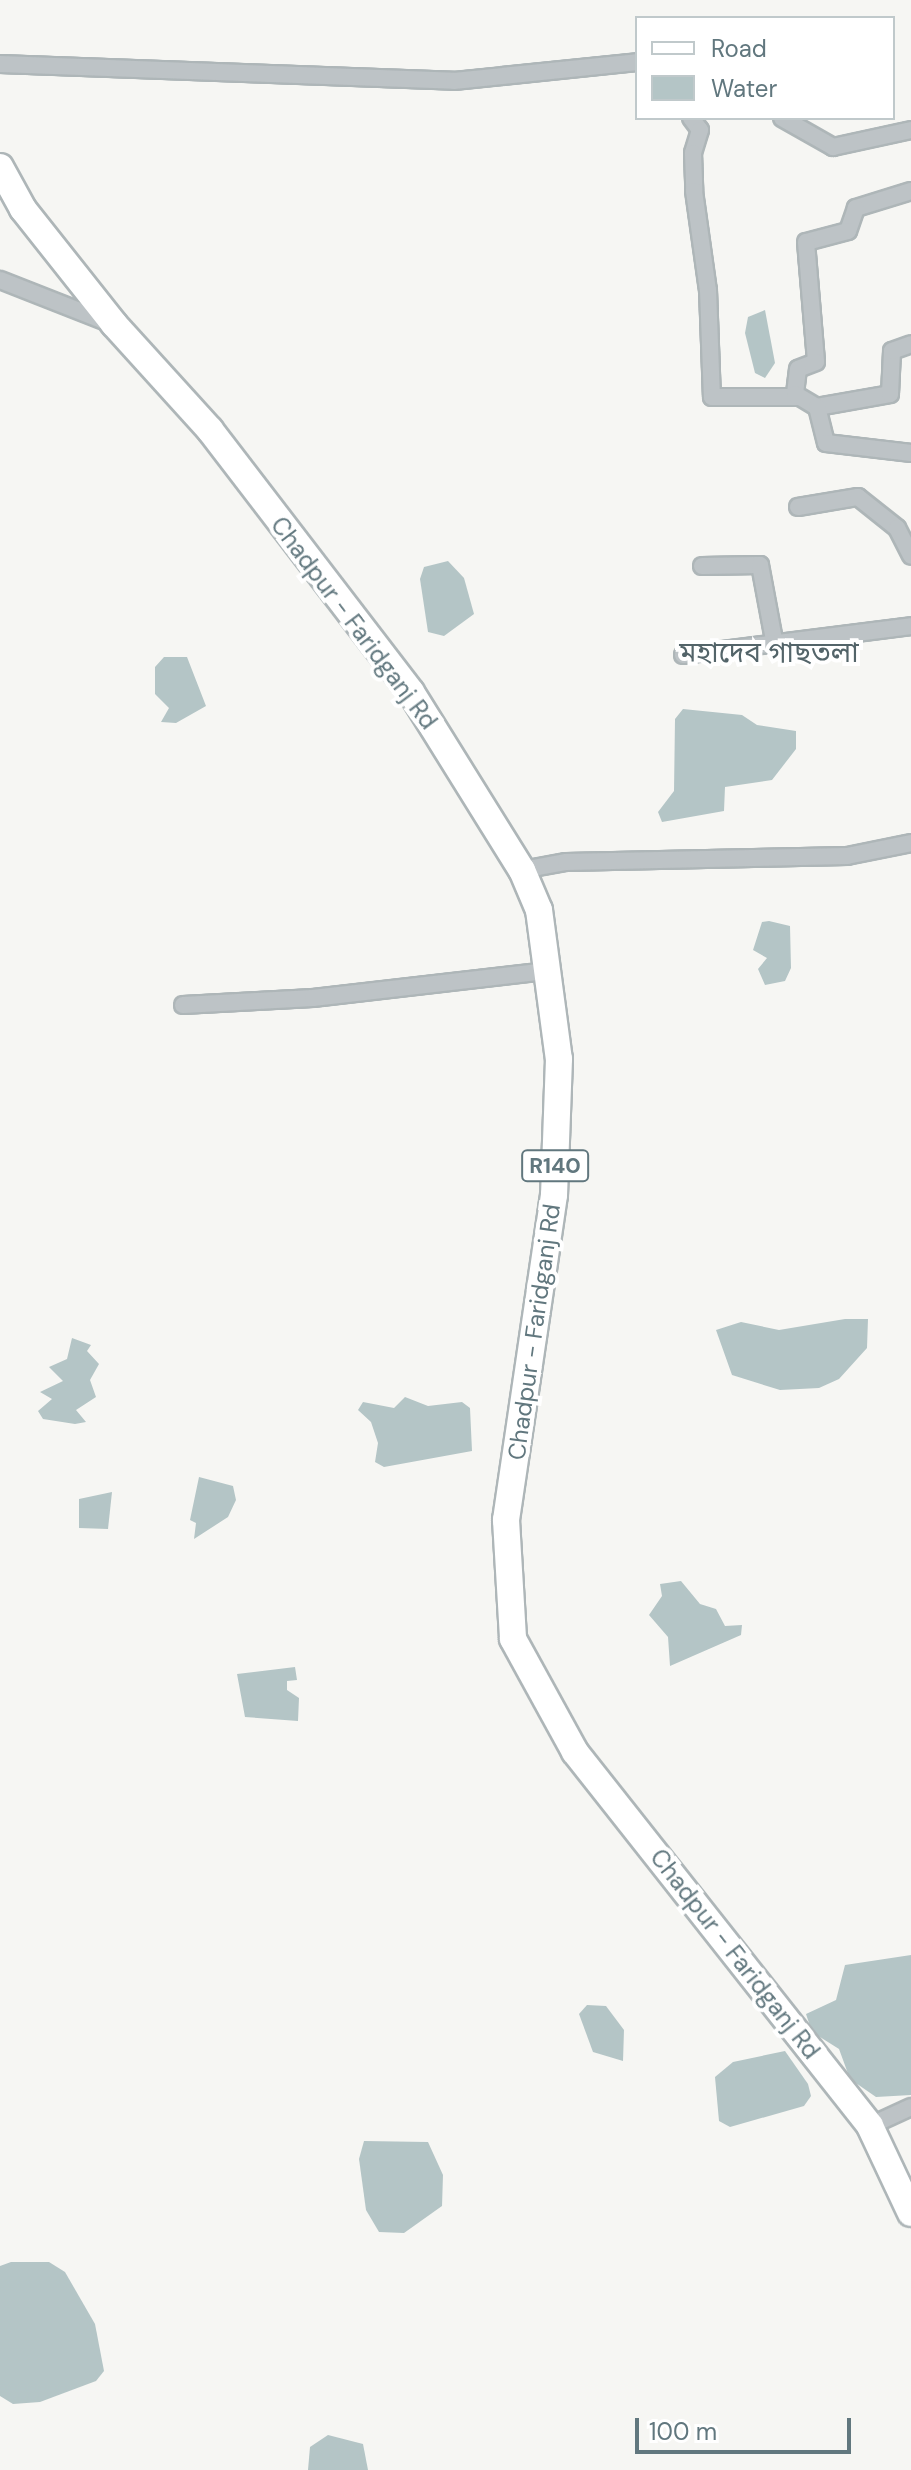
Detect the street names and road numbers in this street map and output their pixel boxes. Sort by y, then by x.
street label: Chadpur - Faridganj Rd [265,511,443,735]
road number: R140 [521,1148,589,1184]
street label: Chadpur - Faridganj Rd [502,1202,566,1462]
street label: Chadpur - Faridganj Rd [644,1843,826,2065]

